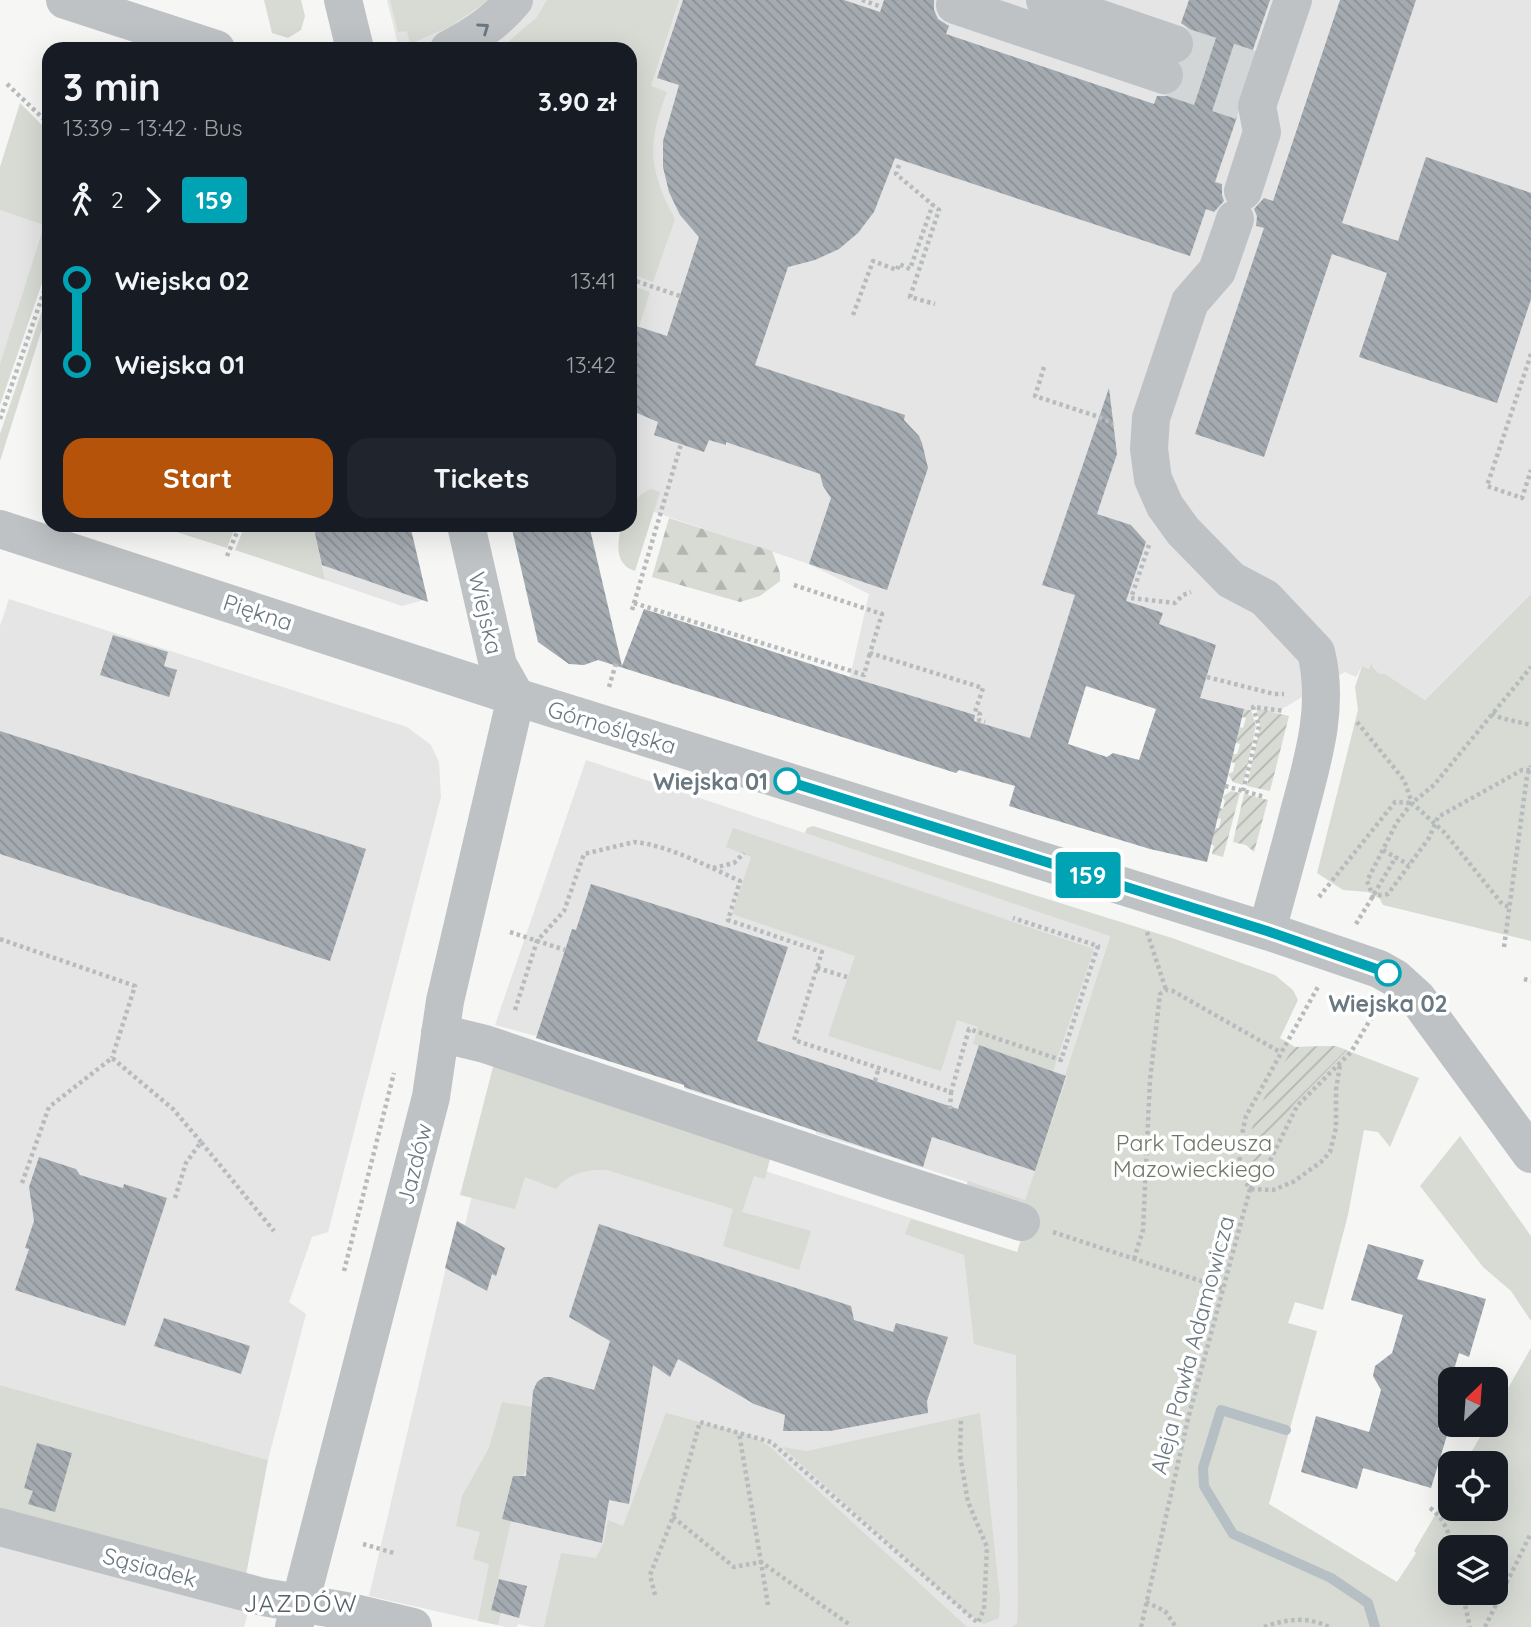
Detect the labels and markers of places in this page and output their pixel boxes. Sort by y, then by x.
place label: Wiejska 01 [653,767,768,796]
marker: Wiejska 01 [774,768,800,794]
marker: Wiejska 02 [1375,960,1401,986]
place label: Wiejska 02 [1328,989,1448,1018]

